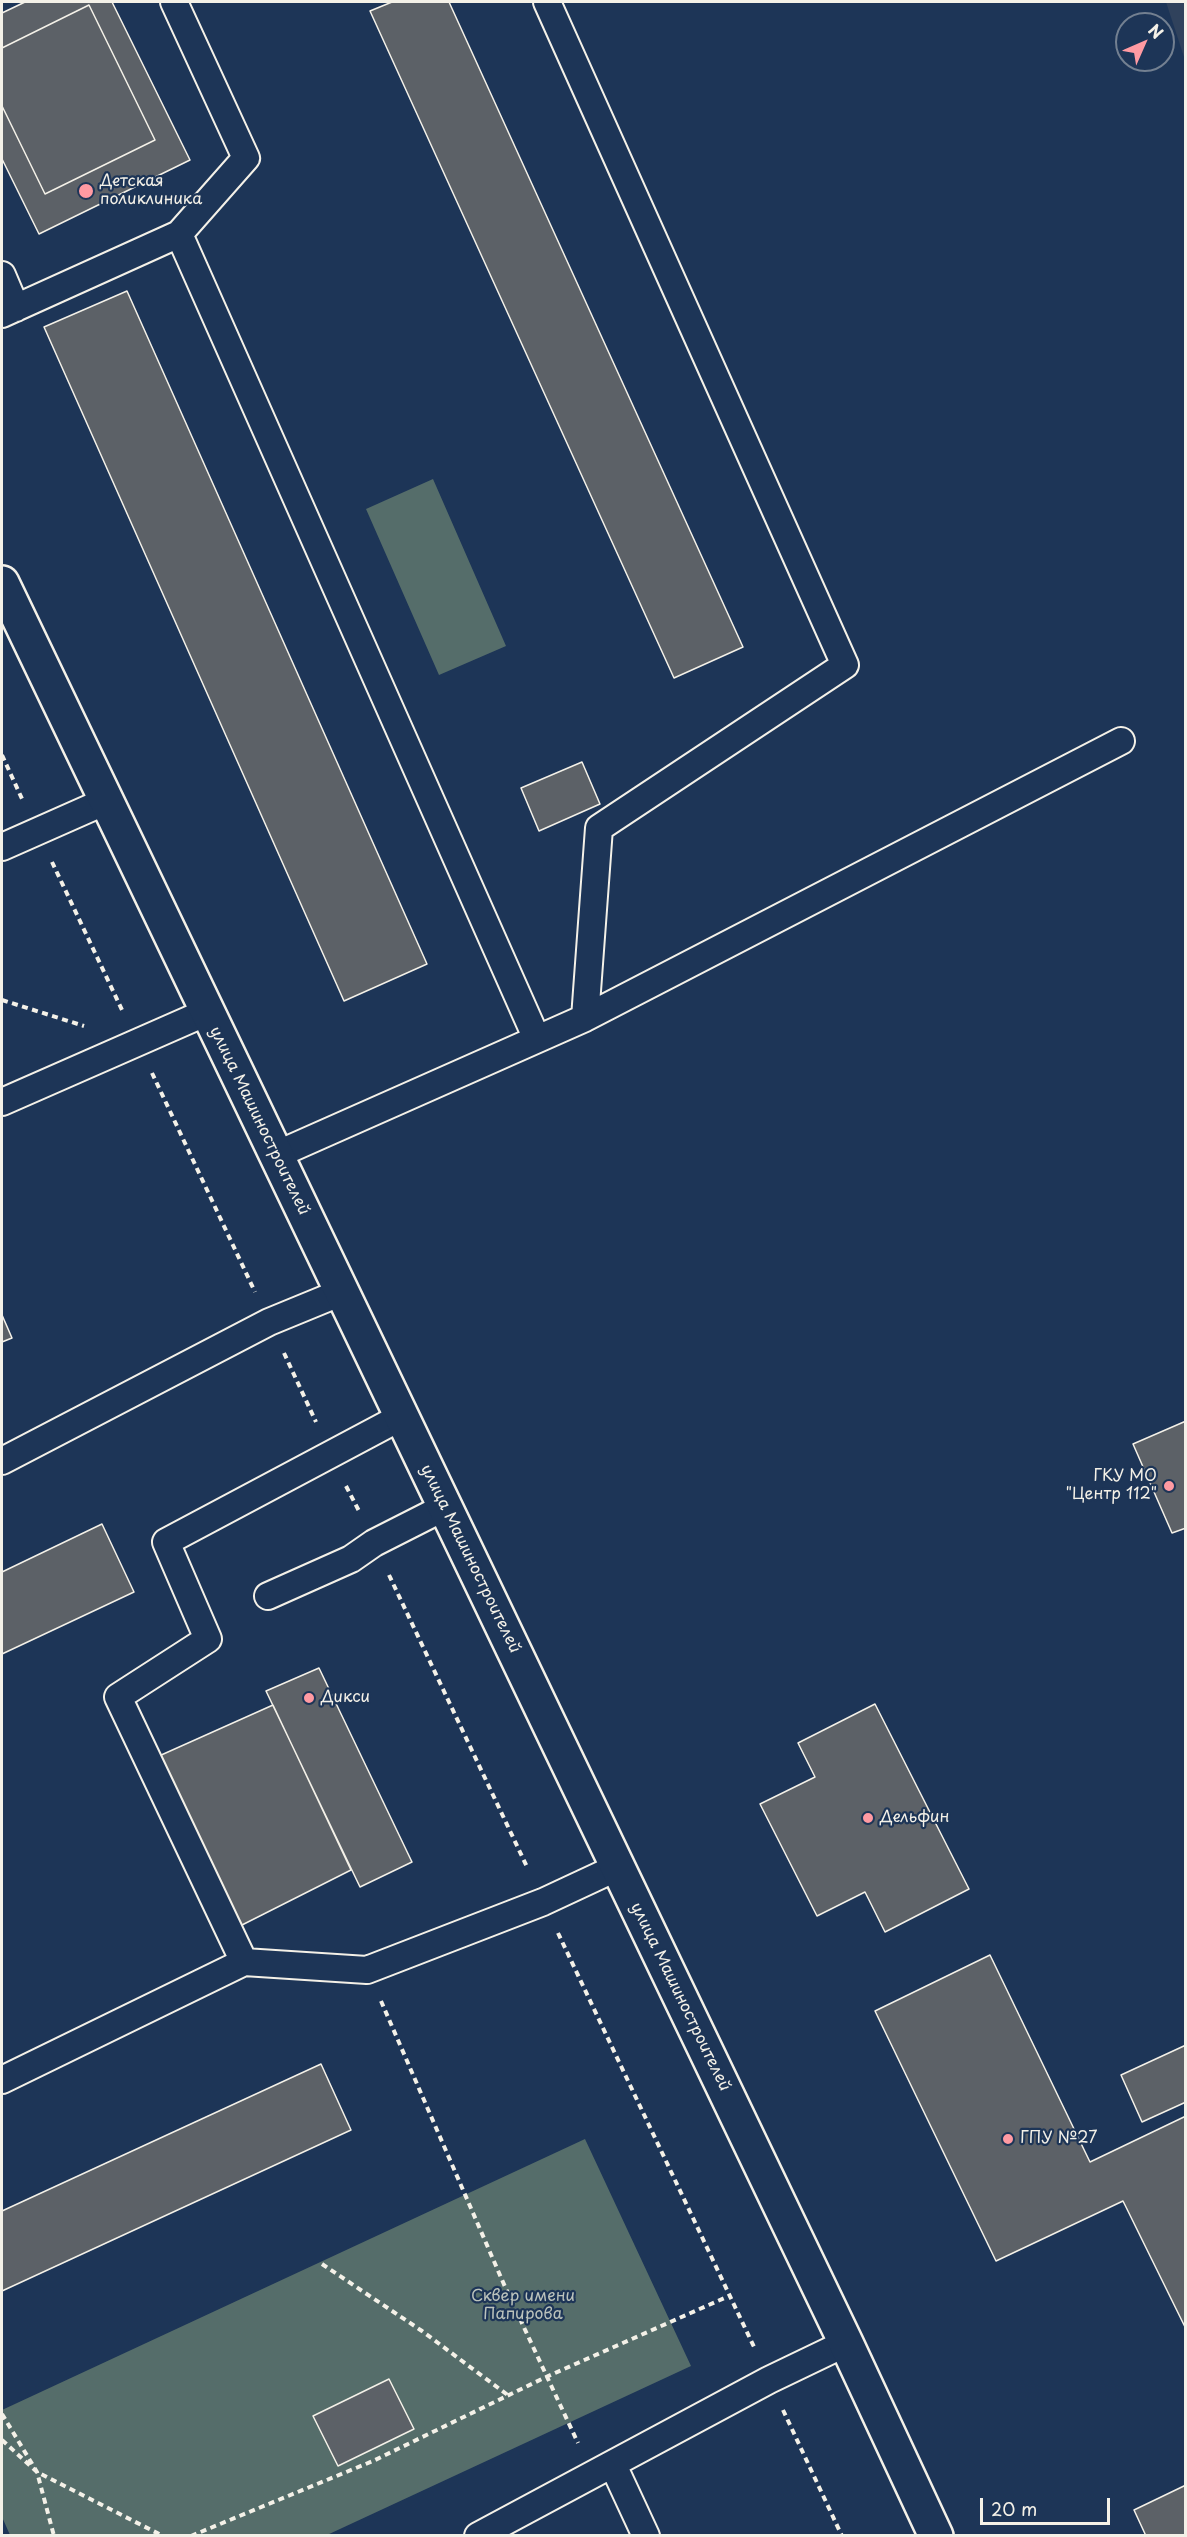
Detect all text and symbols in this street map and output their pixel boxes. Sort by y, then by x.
north arrow [1115,12,1175,72]
text: N [1143,18,1169,44]
place label: Детская поликлиника [100,172,202,210]
marker: Детская поликлиника [77,182,95,200]
street label: улица Машиностроителей [205,1024,313,1218]
street label: улица Машиностроителей [416,1462,524,1656]
place label: ГКУ МО "Центр 112" [1065,1467,1157,1505]
marker: ГКУ МО "Центр 112" [1162,1479,1176,1493]
place label: Дикси [321,1688,370,1708]
marker: Дикси [302,1691,316,1705]
place label: Дельфин [880,1808,949,1828]
marker: Дельфин [861,1811,875,1825]
street label: улица Машиностроителей [626,1900,734,2094]
place label: ГПУ №27 [1020,2129,1097,2149]
marker: ГПУ №27 [1001,2132,1015,2146]
park label: Сквер имени Папирова [471,2287,575,2325]
scale bar [983,2486,1114,2524]
text: 20 m [991,2495,1037,2522]

